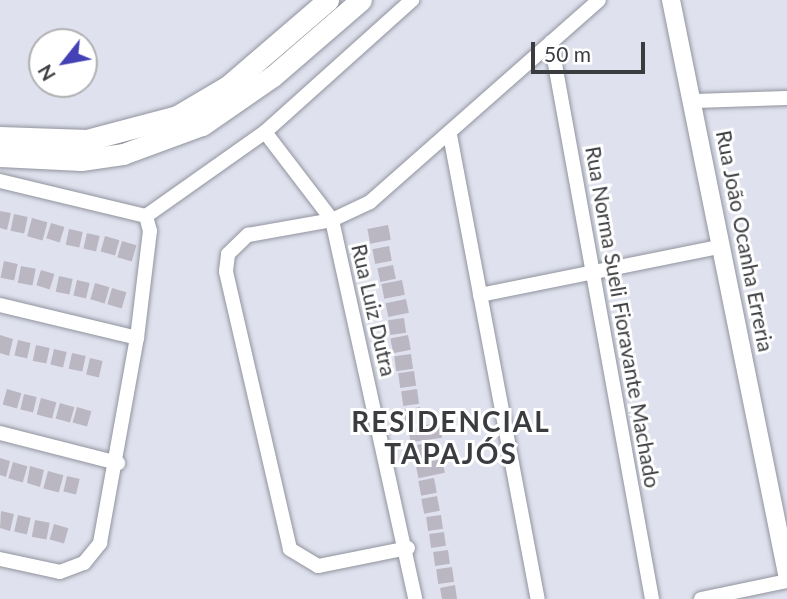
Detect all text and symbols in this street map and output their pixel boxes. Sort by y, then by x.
north arrow [28,28,98,98]
scale bar [535,28,649,72]
text: 50 m [544,41,591,66]
text: N [33,61,60,85]
street label: Rua João Ocanha Erreria [711,128,779,354]
street label: Rua Norma Sueli Fioravante Machado [581,144,665,490]
street label: Rua Luiz Dutra [347,241,401,379]
district label: RESIDENCIAL TAPAJÓS [353,404,549,470]

